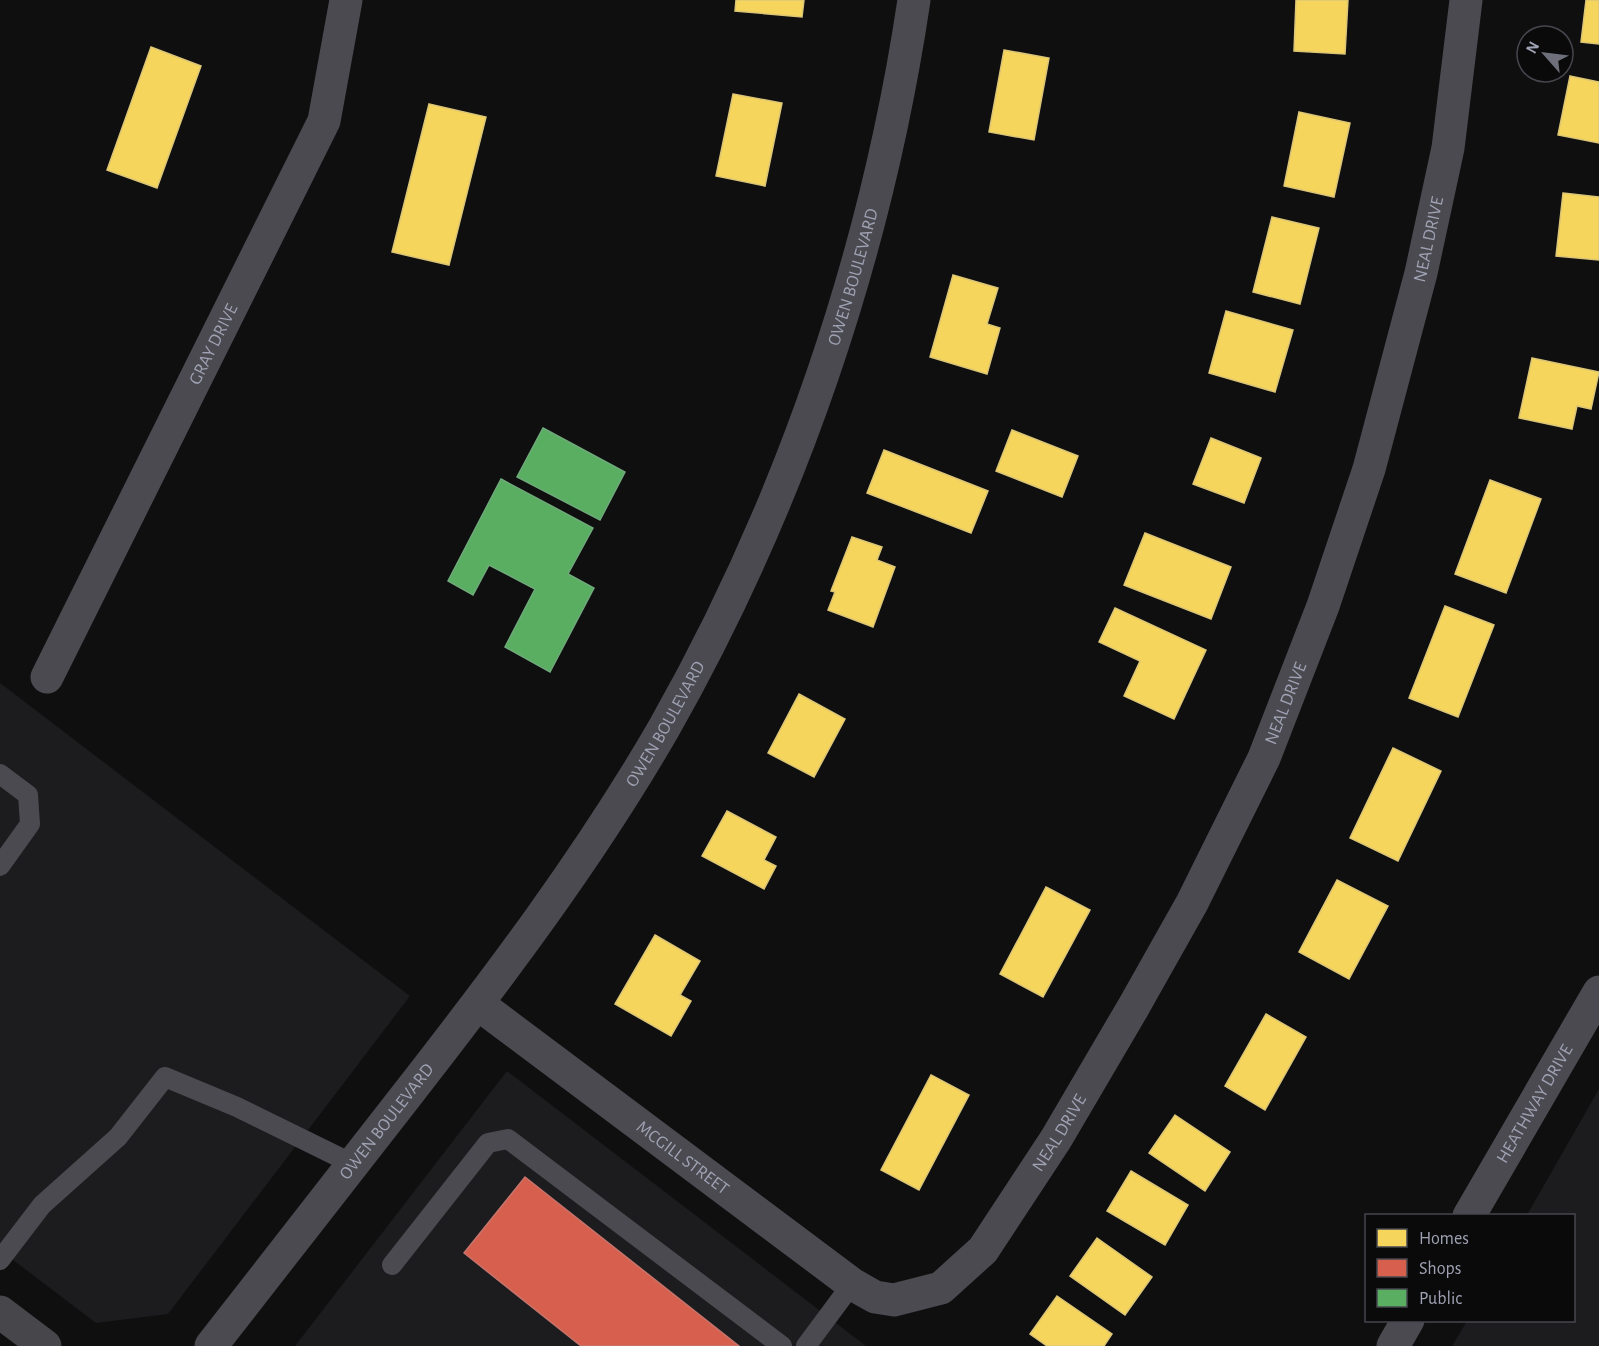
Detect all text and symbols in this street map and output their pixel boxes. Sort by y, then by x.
north arrow [1515,24,1575,84]
text: N [1523,39,1542,56]
street label: NEAL DRIVE [1411,195,1447,284]
street label: OWEN BOULEVARD [825,207,882,348]
street label: GRAY DRIVE [186,301,242,388]
street label: OWEN BOULEVARD [623,658,709,790]
street label: NEAL DRIVE [1262,659,1310,747]
street label: HEATHWAY DRIVE [1494,1041,1577,1167]
street label: OWEN BOULEVARD [336,1061,438,1183]
street label: NEAL DRIVE [1029,1091,1090,1175]
street label: MCGILL STREET [633,1118,732,1199]
legend [1365,1214,1575,1322]
text: Homes [1419,1230,1469,1248]
text: Shops [1419,1260,1461,1278]
text: Public [1419,1290,1462,1308]

